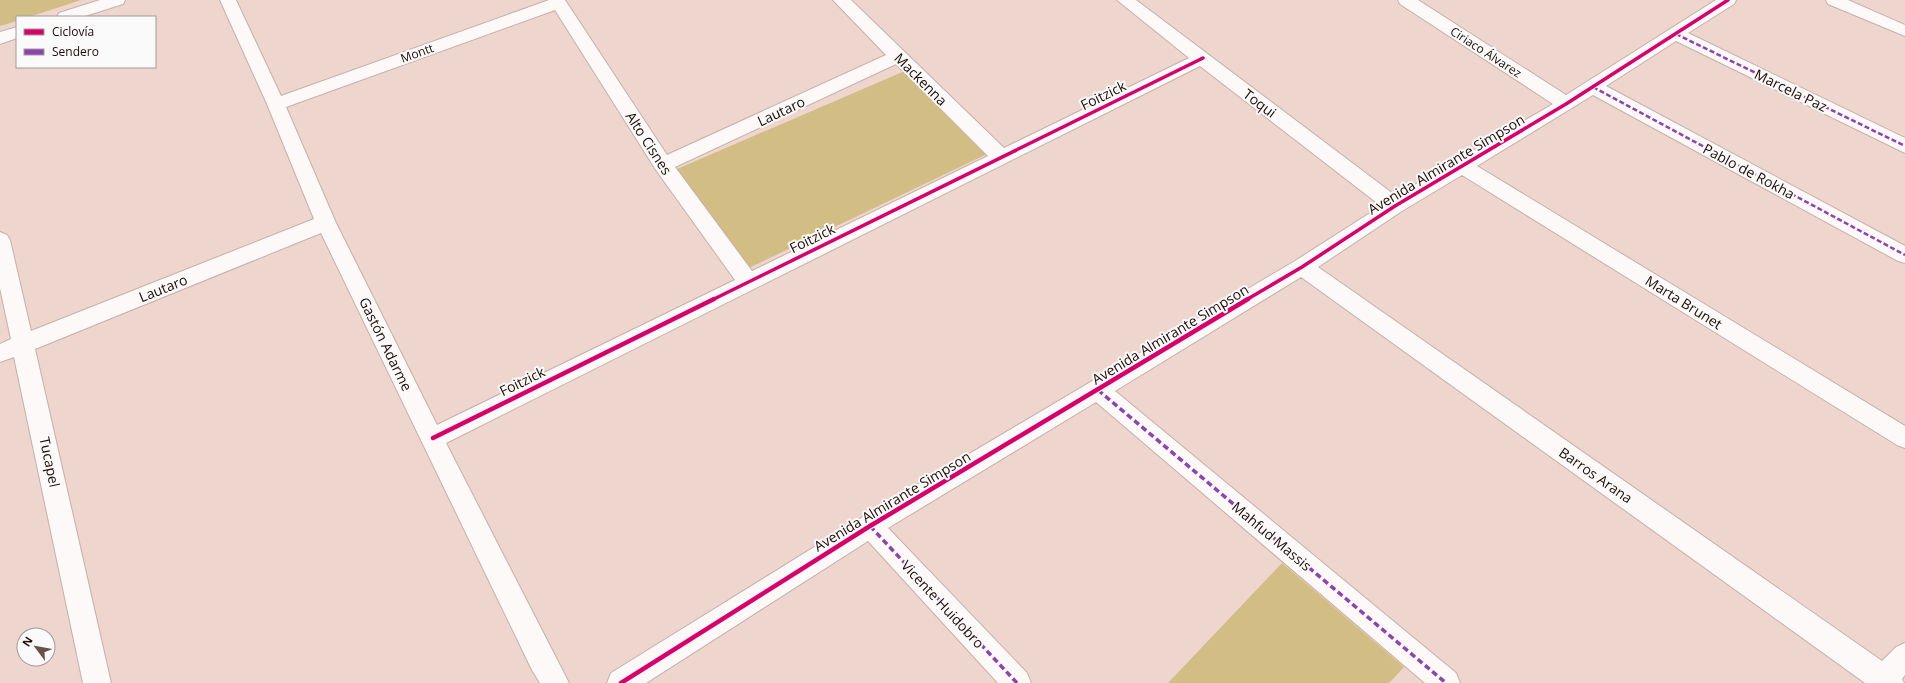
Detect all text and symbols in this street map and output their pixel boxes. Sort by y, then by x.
legend [16,16,156,68]
text: Ciclovía [52,23,94,40]
street label: Ciriaco Álvarez [1447,23,1525,82]
street label: Montt [398,39,436,67]
text: Sendero [52,43,99,60]
street label: Mackenna [891,49,951,109]
street label: Marcela Paz [1752,64,1831,116]
street label: Foitzick [1077,76,1129,114]
street label: Toqui [1240,84,1280,122]
street label: Lautaro [754,92,808,130]
street label: Alto Cisnes [622,108,677,178]
street label: Avenida Almirante Simpson [1364,110,1528,218]
street label: Pablo de Rokha [1700,139,1798,203]
street label: Foitzick [786,219,838,257]
street label: Lautaro [136,270,190,306]
street label: Marta Brunet [1642,271,1726,333]
street label: Avenida Almirante Simpson [1088,280,1252,388]
street label: Gastón Adarme [355,294,417,394]
street label: Foitzick [496,362,548,400]
street label: Tucapel [35,435,65,489]
street label: Barros Arana [1555,443,1637,507]
street label: Avenida Almirante Simpson [810,447,974,555]
street label: Mahfud Massis [1228,497,1316,575]
street label: Vicente Huidobro [897,556,989,652]
north arrow [16,627,56,667]
text: N [18,634,36,649]

